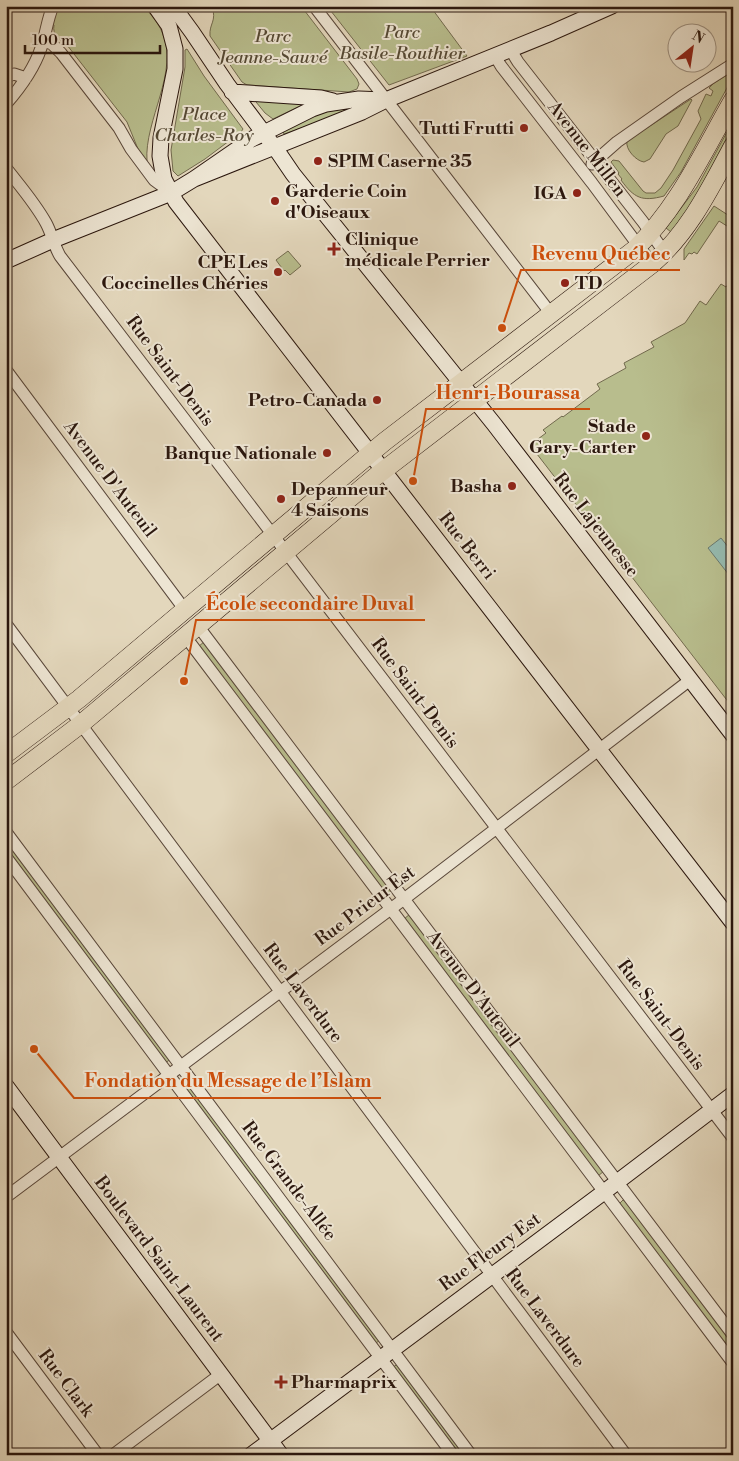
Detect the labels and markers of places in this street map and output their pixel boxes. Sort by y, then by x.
place label: Tutti Frutti [419,117,514,140]
marker: Tutti Frutti [518,122,530,134]
place label: SPIM Caserne 35 [328,150,472,173]
marker: SPIM Caserne 35 [312,155,324,167]
place label: Garderie Coin d'Oiseaux [285,180,407,224]
place label: IGA [534,182,568,205]
marker: IGA [571,187,583,199]
marker: Garderie Coin d'Oiseaux [269,195,281,207]
place label: Clinique médicale Perrier [345,228,490,272]
callout: Revenu Québec [521,236,680,270]
marker: Clinique médicale Perrier [327,242,341,256]
place label: CPE Les Coccinelles Chéries [101,251,268,295]
marker: CPE Les Coccinelles Chéries [272,266,284,278]
place label: TD [575,272,602,295]
marker: TD [559,277,571,289]
callout: Henri-Bourassa [426,375,590,409]
place label: Petro-Canada [248,389,367,412]
marker: Petro-Canada [371,394,383,406]
place label: Stade Gary-Carter [529,415,636,459]
marker: Stade Gary-Carter [640,430,652,442]
place label: Banque Nationale [165,442,317,465]
marker: Banque Nationale [321,447,333,459]
place label: Basha [450,475,502,498]
place label: Depanneur 4 Saisons [291,478,388,522]
marker: Basha [506,480,518,492]
marker: Depanneur 4 Saisons [275,493,287,505]
callout: École secondaire Duval [196,586,425,620]
callout: Fondation du Message de l’Islam [74,1064,381,1098]
place label: Pharmaprix [291,1371,398,1394]
marker: Pharmaprix [275,1376,287,1388]

